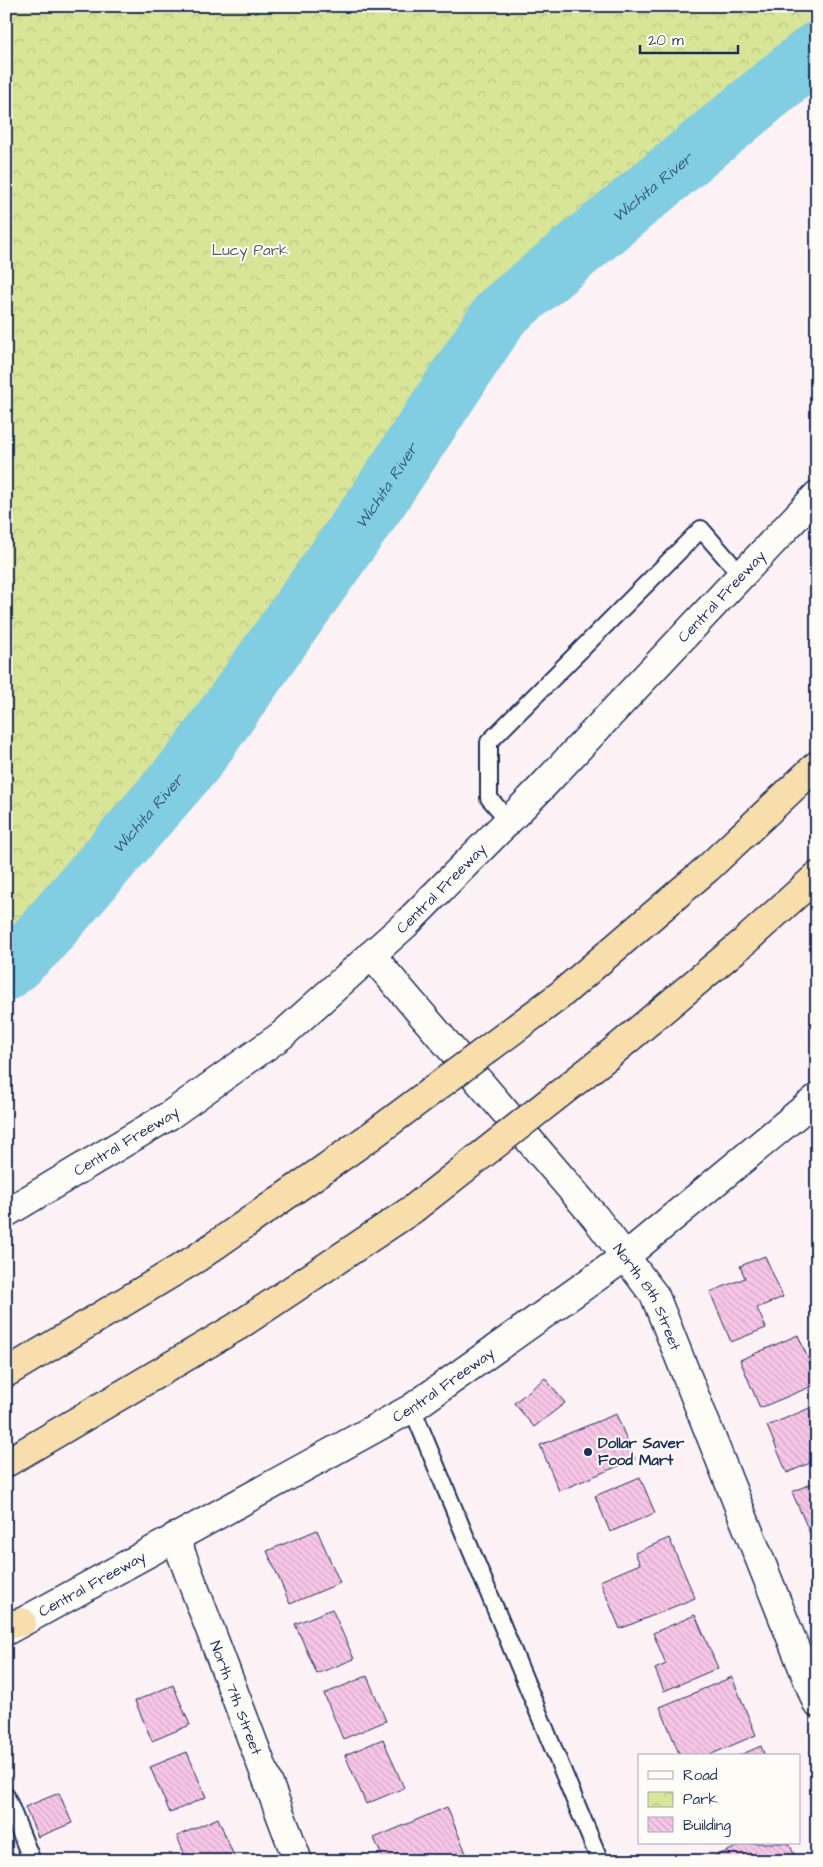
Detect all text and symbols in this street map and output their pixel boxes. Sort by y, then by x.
scale bar [640,22,738,54]
text: 20 m [648,30,684,51]
water label: Wichita River [608,146,699,227]
park label: Lucy Park [212,240,288,262]
water label: Wichita River [350,437,425,533]
street label: Central Freeway [673,546,771,647]
water label: Wichita River [108,768,190,858]
street label: Central Freeway [392,839,491,938]
street label: Central Freeway [69,1101,184,1181]
street label: North 8th Street [608,1239,686,1354]
street label: Central Freeway [389,1342,499,1427]
place label: Dollar Saver Food Mart [598,1433,685,1471]
marker: Dollar Saver Food Mart [582,1446,594,1458]
street label: Central Freeway [34,1546,150,1622]
street label: North 7th Street [205,1638,267,1758]
legend [638,1754,800,1844]
text: Road [683,1765,718,1786]
text: Park [683,1789,718,1810]
text: Building [683,1815,731,1837]

